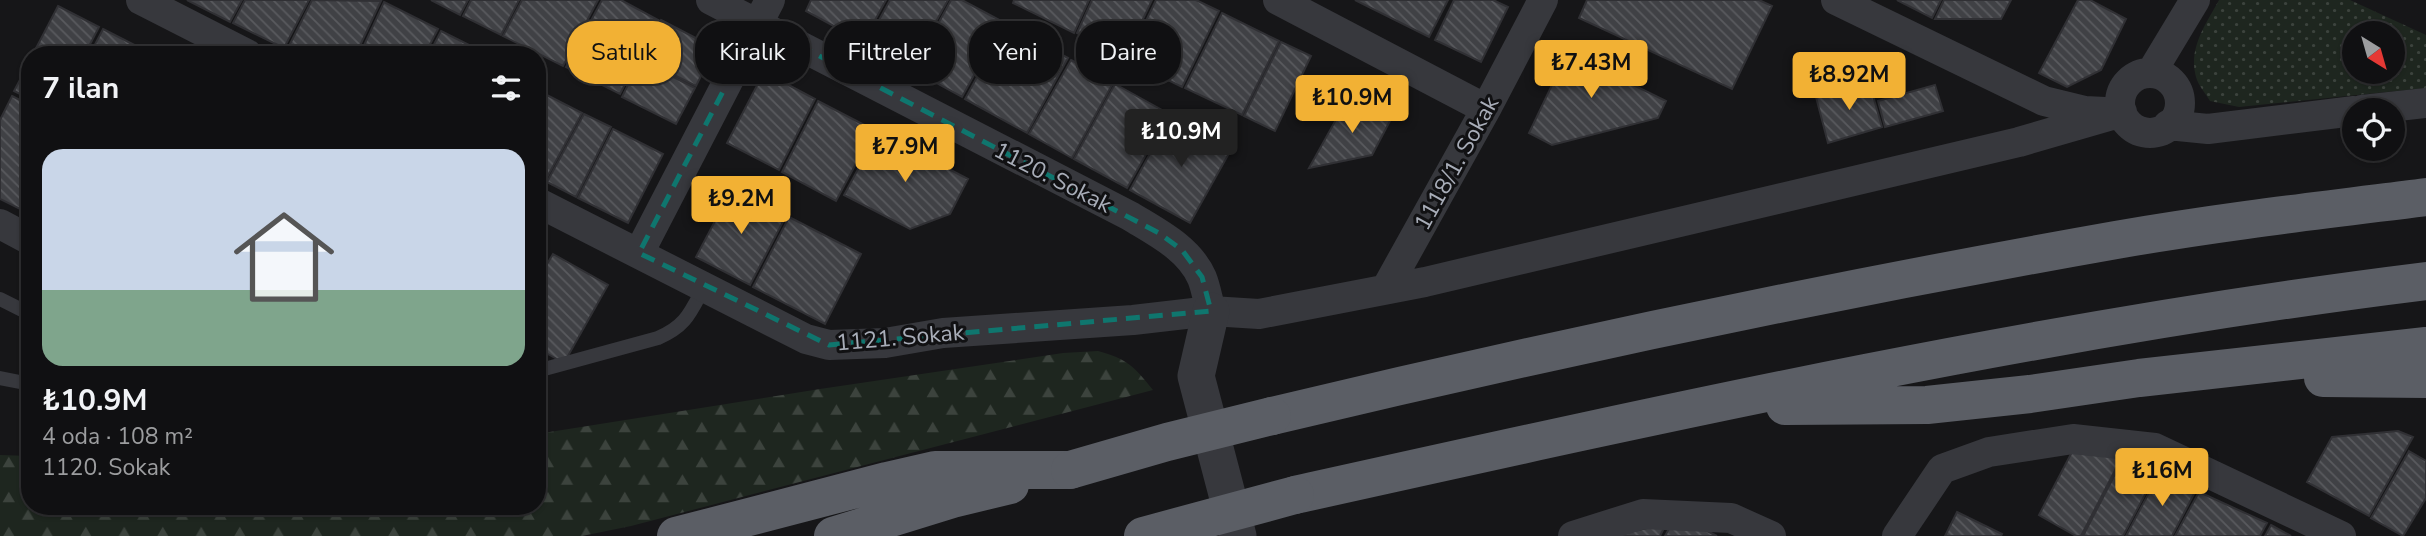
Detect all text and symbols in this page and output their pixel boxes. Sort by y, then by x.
chip: Satılık [567,21,681,84]
chip: Kiralık [695,21,810,84]
chip: Filtreler [824,21,955,84]
chip: Yeni [969,21,1062,84]
chip: Daire [1076,21,1181,84]
north arrow [2342,21,2404,84]
map controls [2342,21,2405,161]
pin: ₺7.43M [1534,41,1648,100]
text: ₺7.43M [1551,47,1631,78]
pin: ₺8.92M [1792,52,1906,112]
text: ₺8.92M [1809,59,1889,90]
text: 7 ilan [42,68,119,109]
icon: filters [487,69,525,107]
pin: ₺10.9M [1295,76,1409,135]
text: ₺10.9M [1312,82,1392,113]
street label: 1118/1. Sokak [1407,90,1506,236]
button: locate [2342,98,2405,161]
pin: ₺10.9M [1124,110,1238,169]
text: ₺10.9M [1141,116,1221,147]
pin: ₺7.9M [856,124,954,184]
text: ₺7.9M [871,131,939,162]
street label: 1120. Sokak [989,134,1117,221]
pin: ₺9.2M [692,176,790,236]
text: ₺9.2M [707,183,775,214]
icon: home [221,194,347,320]
street label: 1121. Sokak [835,316,966,359]
text: ₺10.9M [42,380,147,421]
text: 4 oda · 108 m² [42,421,193,452]
pin: ₺16M [2121,448,2203,508]
text: 1120. Sokak [42,452,170,483]
text: ₺16M [2131,455,2193,486]

